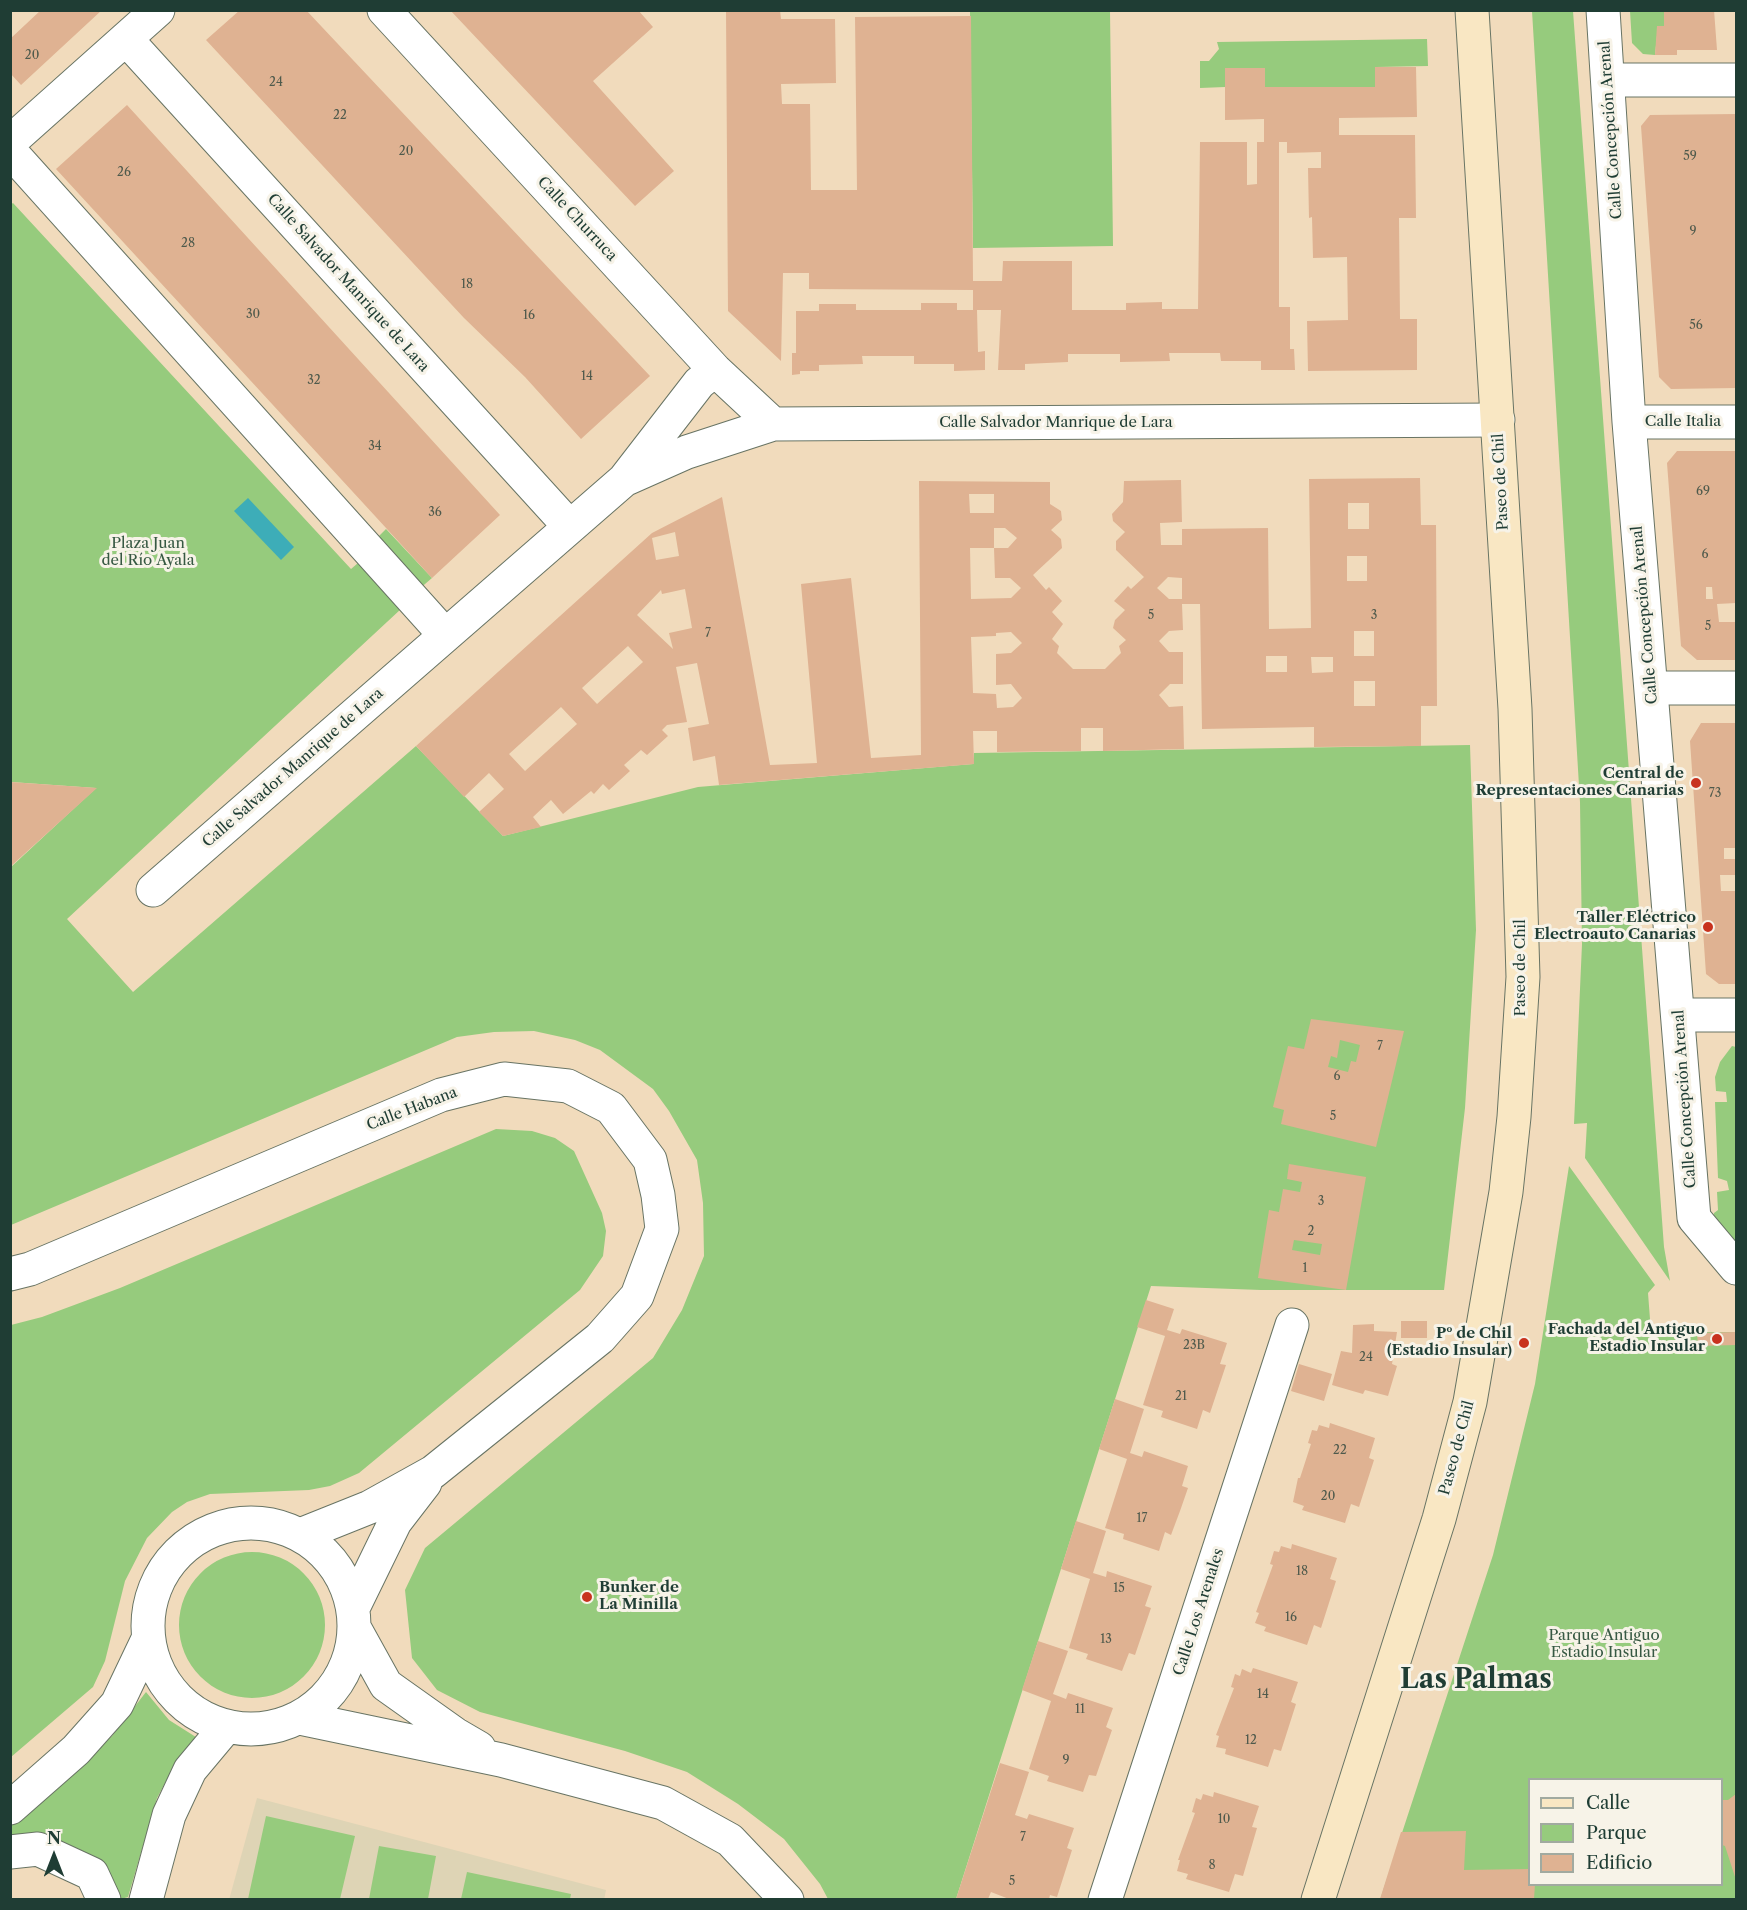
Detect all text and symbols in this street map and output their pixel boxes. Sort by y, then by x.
street label: Calle Concepción Arenal [1596,40,1626,220]
house number: 20 [25,49,39,63]
house number: 24 [269,76,283,90]
house number: 22 [333,109,347,123]
house number: 20 [399,145,413,159]
house number: 59 [1683,150,1697,164]
house number: 26 [117,166,131,180]
street label: Calle Churruca [533,173,621,265]
street label: Calle Salvador Manrique de Lara [263,190,433,376]
house number: 9 [1689,225,1697,239]
house number: 28 [181,237,195,251]
house number: 18 [461,278,473,292]
house number: 30 [246,308,260,322]
house number: 16 [523,309,535,323]
house number: 56 [1689,319,1703,333]
house number: 14 [581,370,593,384]
house number: 32 [307,374,321,388]
street label: Calle Italia [1645,413,1721,431]
street label: Calle Salvador Manrique de Lara [939,414,1173,432]
street label: Paseo de Chil [1489,433,1513,531]
house number: 34 [368,440,382,454]
house number: 69 [1696,485,1710,499]
house number: 36 [428,506,442,520]
street label: Calle Concepción Arenal [1628,525,1662,705]
park label: Plaza Juan del Río Ayala [101,535,195,570]
house number: 6 [1701,548,1709,562]
house number: 5 [1148,609,1154,623]
house number: 3 [1371,609,1377,623]
house number: 5 [1705,620,1711,634]
house number: 7 [705,627,711,641]
street label: Calle Salvador Manrique de Lara [199,685,387,851]
place label: Central de Representaciones Canarias [1475,765,1684,800]
marker: Central de Representaciones Canarias [1689,776,1703,790]
house number: 73 [1709,787,1721,801]
place label: Taller Eléctrico Electroauto Canarias [1534,909,1696,944]
street label: Paseo de Chil [1512,919,1530,1017]
marker: Taller Eléctrico Electroauto Canarias [1701,920,1715,934]
street label: Calle Concepción Arenal [1670,1009,1700,1189]
house number: 7 [1377,1040,1383,1054]
house number: 6 [1333,1070,1341,1084]
street label: Calle Habana [364,1083,460,1135]
house number: 5 [1330,1110,1336,1124]
house number: 3 [1318,1195,1324,1209]
house number: 2 [1308,1225,1314,1239]
house number: 1 [1302,1262,1308,1276]
place label: Fachada del Antiguo Estadio Insular [1548,1321,1705,1356]
place label: Pº de Chil (Estadio Insular) [1387,1325,1512,1360]
marker: Fachada del Antiguo Estadio Insular [1710,1332,1724,1346]
marker: Pº de Chil (Estadio Insular) [1517,1336,1531,1350]
house number: 23B [1183,1339,1205,1353]
house number: 24 [1359,1351,1373,1365]
house number: 21 [1175,1390,1187,1404]
street label: Paseo de Chil [1436,1399,1478,1497]
house number: 22 [1333,1444,1347,1458]
house number: 20 [1321,1490,1335,1504]
house number: 17 [1137,1512,1147,1526]
street label: Calle Los Arenales [1170,1546,1228,1678]
house number: 18 [1296,1565,1308,1579]
place label: Bunker de La Minilla [599,1579,679,1614]
house number: 15 [1113,1582,1125,1596]
marker: Bunker de La Minilla [580,1590,594,1604]
house number: 16 [1285,1611,1297,1625]
park label: Parque Antiguo Estadio Insular [1548,1627,1660,1662]
house number: 13 [1100,1633,1112,1647]
district label: Las Palmas [1400,1664,1552,1696]
house number: 14 [1257,1688,1269,1702]
house number: 11 [1075,1703,1085,1717]
house number: 12 [1245,1734,1257,1748]
house number: 9 [1062,1754,1070,1768]
legend [1528,1778,1723,1886]
text: Calle [1586,1792,1630,1814]
house number: 10 [1218,1813,1230,1827]
text: Parque [1586,1822,1647,1844]
north arrow [24,1826,84,1886]
text: N [47,1828,61,1848]
house number: 7 [1020,1831,1026,1845]
text: Edificio [1586,1852,1652,1874]
house number: 8 [1208,1859,1216,1873]
house number: 5 [1009,1875,1015,1889]

